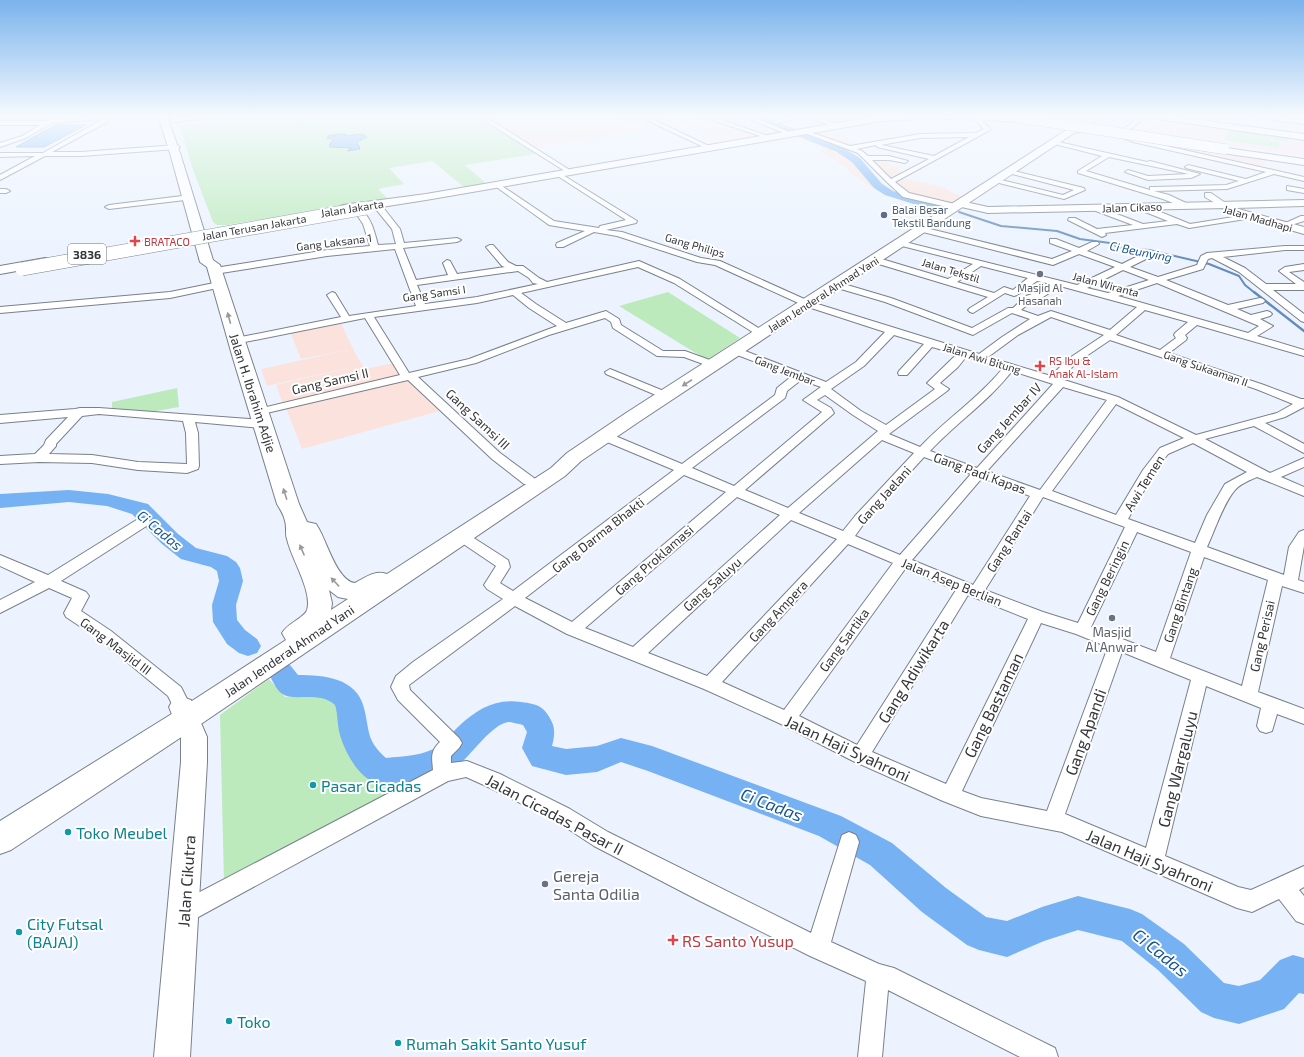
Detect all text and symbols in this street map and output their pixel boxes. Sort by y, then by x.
street label: Jalan Jakarta [319,197,385,219]
street label: Jalan Cikaso [1102,199,1162,215]
street label: Jalan Madhapi [1222,202,1294,234]
place label: Balai Besar Tekstil Bandung [892,203,971,229]
marker: Balai Besar Tekstil Bandung [879,210,889,220]
street label: Jalan Terusan Jakarta [201,211,307,243]
street label: Gang Philips [664,230,727,260]
street label: Gang Laksana 1 [295,231,373,253]
marker: BRATACO [129,235,141,247]
place label: BRATACO [144,235,190,248]
water label: Ci Beunying [1108,238,1173,265]
road number: 3836 [68,244,106,264]
street label: Jalan Jenderal Ahmad Yani [765,253,881,335]
street label: Jalan Tekstil [920,255,982,285]
marker: Masjid Al Hasanah [1035,269,1045,279]
street label: Jalan Wiranta [1071,269,1141,299]
place label: Masjid Al Hasanah [1017,281,1063,307]
street label: Gang Samsi I [402,282,466,304]
one-way arrow [226,312,232,324]
street label: Jalan H. Ibrahim Adjie [226,331,280,455]
street label: Jalan Awi Bitung [941,340,1023,376]
street label: Gang Sukaaman II [1162,347,1250,389]
street label: Gang Jembar [753,353,818,388]
place label: RS Ibu & Anak Al-Islam [1049,354,1118,380]
marker: RS Ibu & Anak Al-Islam [1034,360,1046,372]
street label: Gang Samsi II [290,364,370,398]
one-way arrow [682,379,692,387]
street label: Gang Jembar IV [973,379,1045,457]
street label: Gang Samsi III [443,385,513,453]
street label: Gang Padi Kapas [931,449,1029,497]
street label: Awi Temen [1120,452,1168,514]
street label: Gang Jaelani [854,462,914,528]
one-way arrow [282,487,288,499]
street label: Gang Darma Bhakti [549,494,647,576]
water label: Ci Cadas [134,506,186,554]
street label: Gang Rantai [983,507,1035,575]
street label: Gang Proklamasi [611,521,697,599]
street label: Gang Beringin [1082,538,1132,618]
one-way arrow [299,545,305,556]
street label: Gang Saluyu [680,554,744,614]
street label: Jalan Asep Berlian [899,555,1005,609]
street label: Gang Bintang [1160,565,1200,645]
one-way arrow [331,577,340,588]
street label: Gang Ampera [745,577,811,645]
street label: Gang Perisai [1246,599,1278,673]
street label: Jalan Jenderal Ahmad Yani [221,601,357,701]
street label: Gang Sartika [816,605,872,675]
marker: Masjid Al Anwar [1107,613,1117,623]
street label: Gang Masjid III [77,614,155,678]
street label: Gang Adiwikarta [873,616,953,726]
place label: Masjid Al Anwar [1086,624,1138,655]
street label: Gang Bastaman [959,649,1027,761]
street label: Gang Apandi [1061,686,1109,778]
street label: Gang Wargaluyu [1153,709,1201,829]
street label: Jalan Haji Syahroni [782,711,913,786]
street label: Jalan Cicadas Pasar II [483,770,627,858]
place label: Pasar Cicadas [321,776,422,795]
marker: Pasar Cicadas [308,780,318,790]
water label: Ci Cadas [738,783,806,825]
place label: Toko Meubel [76,823,168,842]
street label: Jalan Haji Syahroni [1084,825,1216,896]
marker: Toko Meubel [63,827,73,837]
street label: Jalan Cikutra [173,834,199,928]
place label: Gereja Santa Odilia [553,866,640,903]
marker: Gereja Santa Odilia [540,879,550,889]
place label: City Futsal (BAJAJ) [27,914,103,951]
water label: Ci Cadas [1129,924,1193,980]
marker: City Futsal (BAJAJ) [14,927,24,937]
place label: RS Santo Yusup [682,931,794,950]
marker: RS Santo Yusup [667,934,679,946]
place label: Toko [237,1012,271,1031]
marker: Toko [224,1016,234,1026]
place label: Rumah Sakit Santo Yusuf [406,1034,587,1053]
marker: Rumah Sakit Santo Yusuf [393,1038,403,1048]

